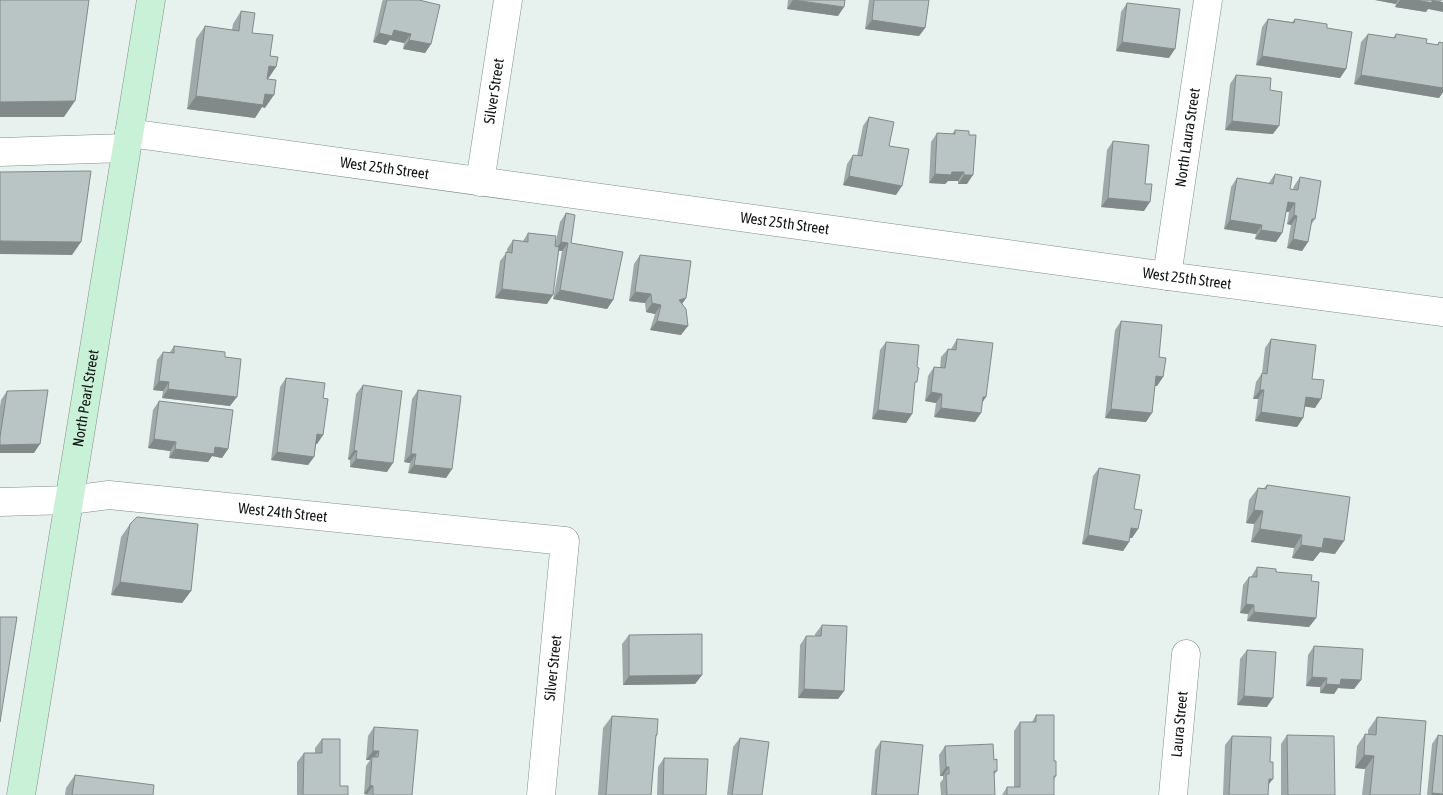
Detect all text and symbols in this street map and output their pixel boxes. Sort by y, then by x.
street label: Silver Street [480,57,507,125]
street label: North Laura Street [1171,87,1203,188]
street label: West 25th Street [339,153,430,182]
street label: West 25th Street [739,208,830,237]
street label: West 25th Street [1141,264,1233,292]
street label: North Pearl Street [69,348,102,448]
street label: West 24th Street [237,499,328,525]
street label: Silver Street [541,634,564,702]
street label: Laura Street [1168,691,1191,758]

